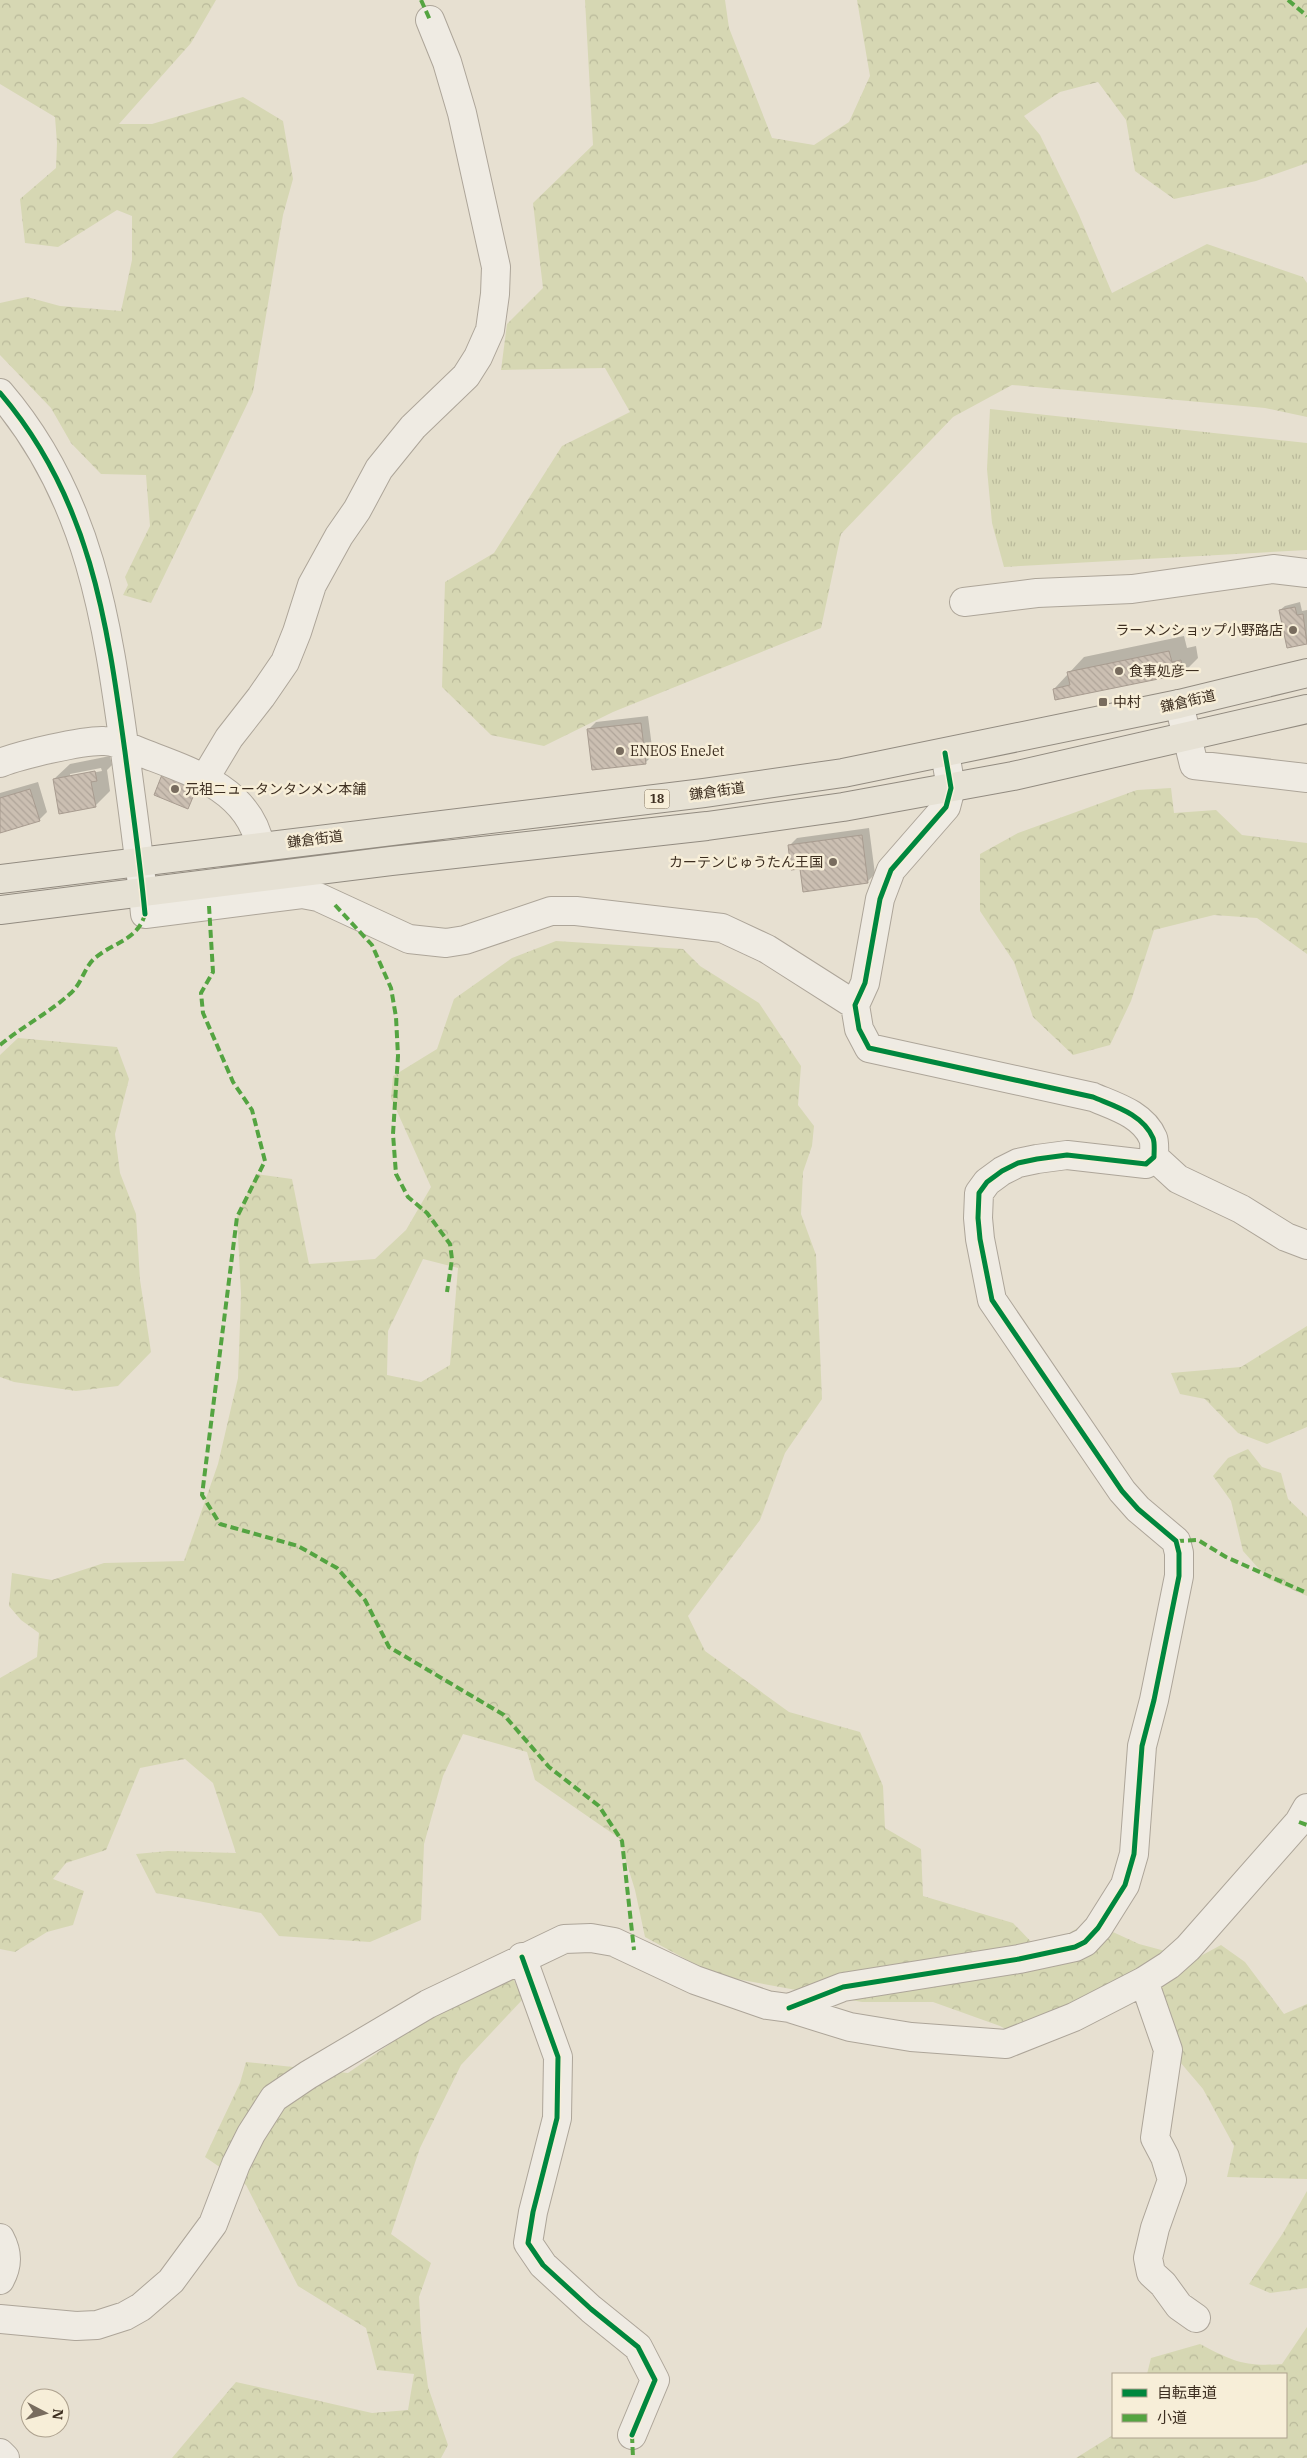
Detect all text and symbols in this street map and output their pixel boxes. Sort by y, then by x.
place label: ラーメンショップ小野路店 [1116,621,1283,639]
marker: ラーメンショップ小野路店 [1287,624,1299,636]
place label: 食事処彦一 [1129,662,1199,680]
marker: 食事処彦一 [1113,665,1125,677]
street label: 鎌倉街道 [1159,686,1217,716]
place label: 中村 [1113,693,1141,711]
marker: 中村 [1097,696,1109,708]
place label: ENEOS EneJet [630,742,725,760]
marker: ENEOS EneJet [614,745,626,757]
street label: 鎌倉街道 [688,778,746,804]
place label: 元祖ニュータンタンメン本舗 [185,780,367,798]
marker: 元祖ニュータンタンメン本舗 [169,783,181,795]
road number: 18 [644,790,670,809]
street label: 鎌倉街道 [286,827,344,851]
place label: カーテンじゅうたん王国 [669,853,823,871]
marker: カーテンじゅうたん王国 [827,856,839,868]
legend [1112,2373,1287,2438]
text: 自転車道 [1157,2383,1217,2402]
north arrow [20,2388,70,2438]
text: N [48,2408,67,2421]
text: 小道 [1157,2408,1187,2427]

